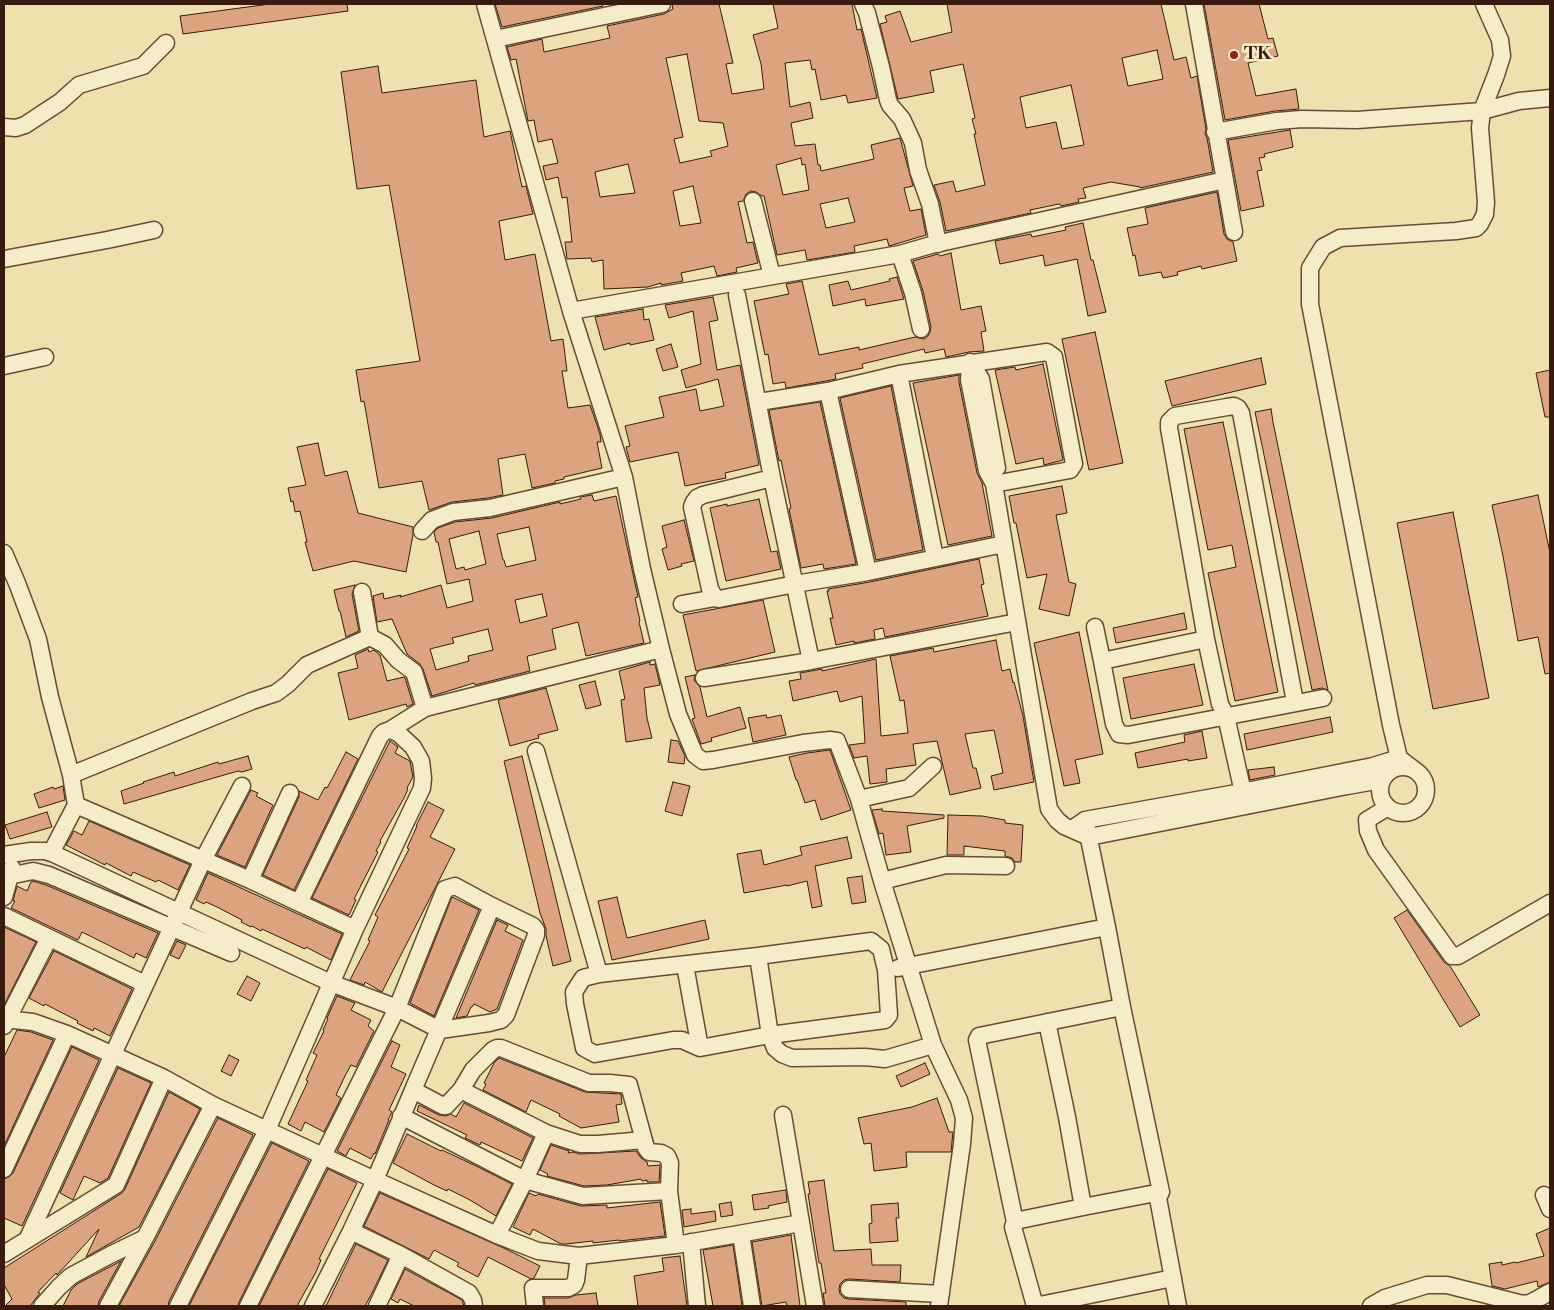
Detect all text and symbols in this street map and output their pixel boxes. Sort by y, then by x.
place label: TK [1244,44,1272,66]
marker: TK [1228,49,1240,61]

